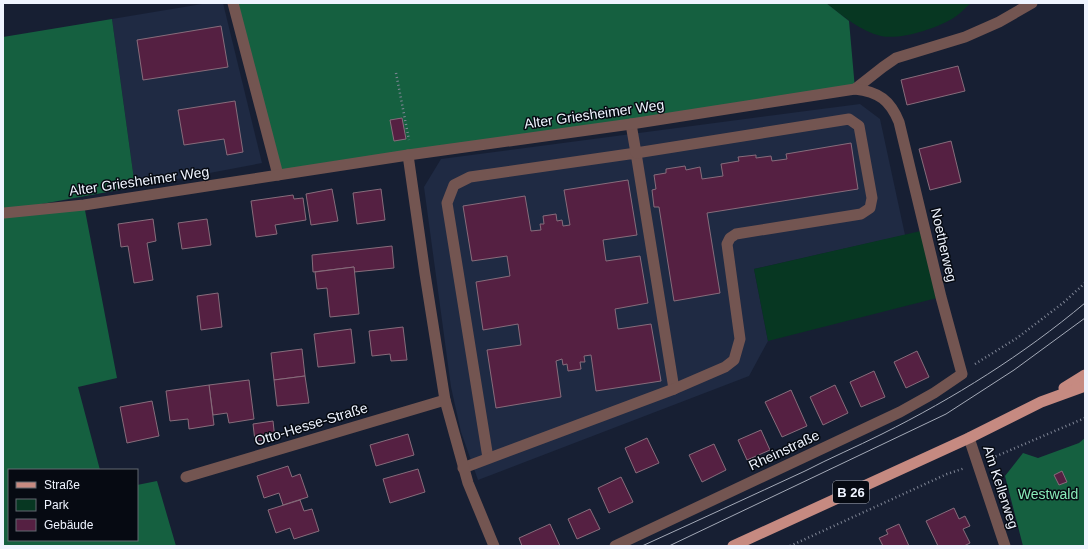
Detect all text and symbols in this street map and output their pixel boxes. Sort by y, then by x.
street label: Alter Griesheimer Weg [523,96,665,132]
street label: Alter Griesheimer Weg [68,163,210,199]
street label: Noetherweg [928,206,960,284]
street label: Otto-Hesse-Straße [252,399,370,449]
street label: Rheinstraße [746,427,822,473]
street label: Am Kellerweg [980,443,1022,531]
legend [8,469,138,541]
text: Straße [44,478,80,492]
road number: B 26 [833,481,869,503]
park label: Westwald [1018,486,1078,502]
text: Park [44,498,70,512]
text: Gebäude [44,518,94,532]

